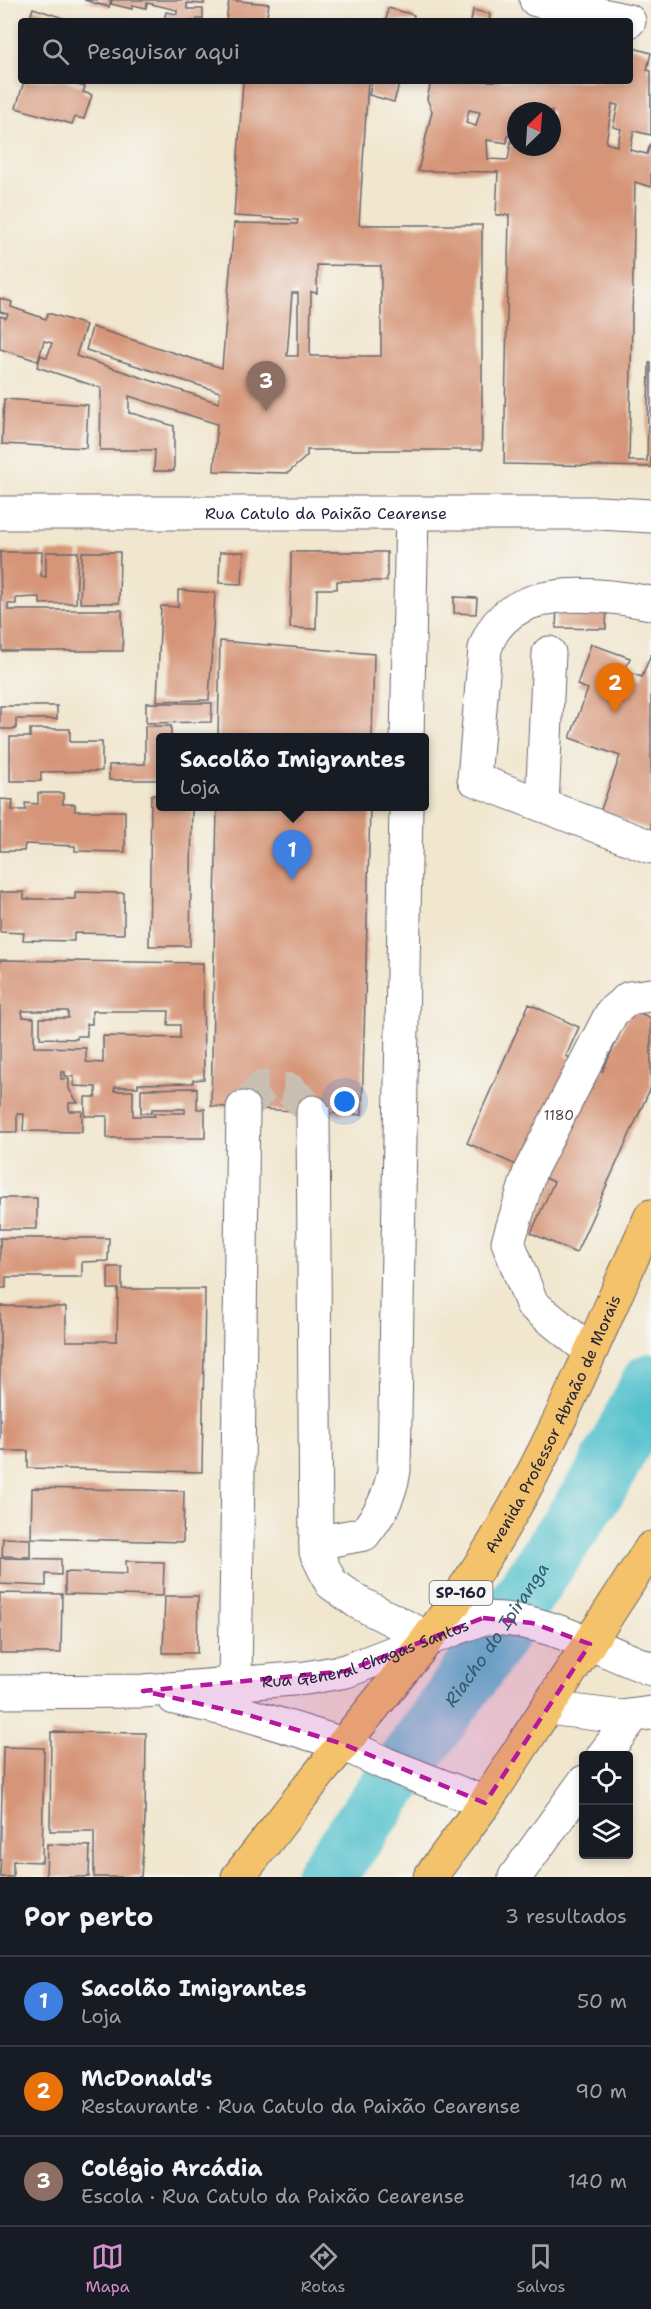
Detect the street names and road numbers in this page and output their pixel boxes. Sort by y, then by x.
street label: Rua Catulo da Paixão Cearense [205,503,447,524]
street label: Avenida Professor Abraão de Morais [480,1291,625,1557]
road number: SP-160 [430,1581,492,1605]
street label: Rua General Chagas Santos [261,1614,472,1692]

